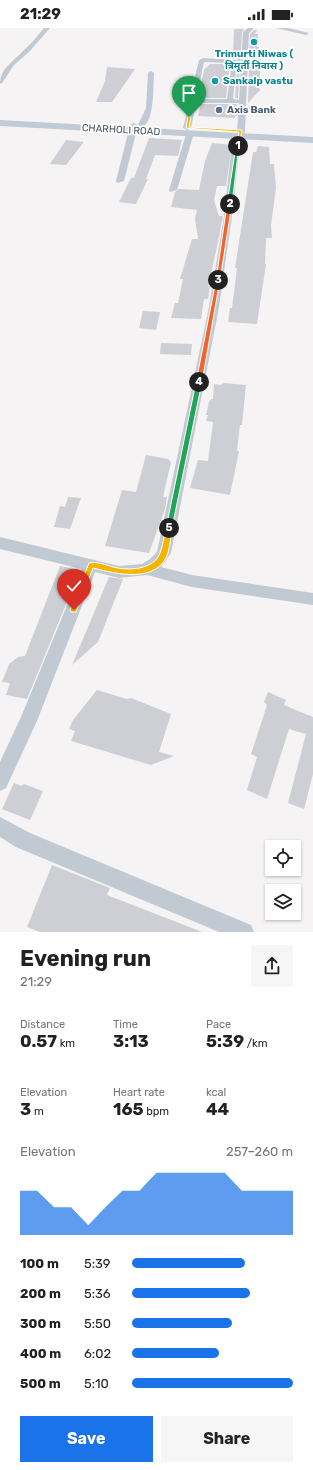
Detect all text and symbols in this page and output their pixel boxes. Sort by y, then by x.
text: 21:29 [20,5,61,23]
marker: Trimurti Niwas ( त्रिमूर्ती निवास ) [249,37,259,47]
place label: Trimurti Niwas ( त्रिमूर्ती निवास ) [215,48,293,72]
place label: Sankalp vastu [223,75,293,87]
pin [172,76,206,117]
marker: Sankalp vastu [210,76,220,86]
icon: arrive [178,82,200,104]
place label: Axis Bank [227,104,276,116]
marker: Axis Bank [214,105,224,115]
street label: CHARHOLI ROAD [81,122,161,138]
pin: 1 [228,136,248,156]
text: 1 [235,139,241,152]
pin: 2 [220,194,240,214]
text: 2 [226,197,234,210]
pin: 3 [208,270,228,290]
text: 3 [214,273,222,286]
pin: 4 [189,372,209,392]
text: 4 [195,375,203,388]
pin: 5 [159,518,179,538]
text: 5 [165,521,173,534]
pin [57,569,91,610]
icon: check [63,575,85,597]
map controls [265,840,301,920]
button: locate [265,840,301,876]
button: layers [265,884,301,920]
text: Evening run [20,945,151,972]
button: share [251,945,293,987]
text: 21:29 [20,974,52,989]
text: Distance [20,1018,65,1031]
text: Time [113,1018,138,1031]
text: Pace [206,1018,231,1031]
text: 0.57 [20,1031,57,1051]
text: 3:13 [113,1031,149,1051]
text: 5:39 [206,1031,244,1051]
text: km [57,1037,75,1050]
text: /km [244,1037,268,1050]
text: Elevation [20,1086,67,1099]
text: Heart rate [113,1086,165,1099]
text: kcal [206,1086,226,1099]
text: 3 [20,1099,31,1119]
text: 165 [113,1099,144,1119]
text: 44 [206,1099,229,1119]
text: m [31,1105,44,1118]
text: bpm [144,1105,169,1118]
text: Elevation [20,1144,76,1159]
text: 257–260 m [226,1144,293,1159]
text: 100 m [20,1256,59,1271]
text: 5:39 [84,1256,111,1271]
text: 200 m [20,1286,61,1301]
text: 5:36 [84,1286,111,1301]
text: 300 m [20,1316,61,1331]
text: 5:50 [84,1316,111,1331]
text: 400 m [20,1346,61,1361]
text: 6:02 [84,1346,111,1361]
text: 500 m [20,1376,61,1391]
text: 5:10 [84,1376,109,1391]
button: Save [20,1416,153,1462]
button: Share [161,1416,293,1462]

